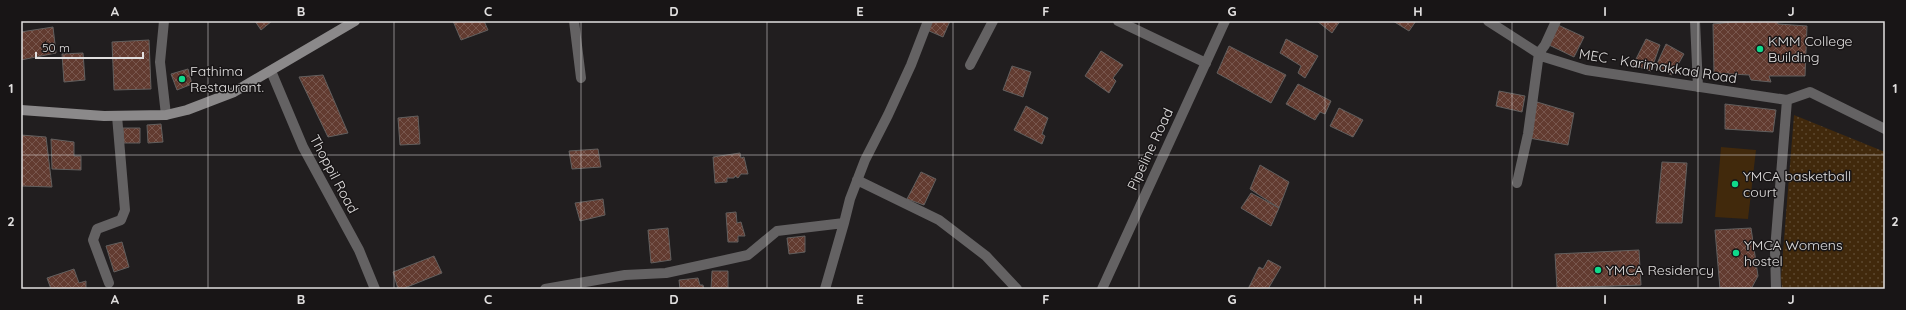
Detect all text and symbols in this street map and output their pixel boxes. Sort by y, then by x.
text: A [111,3,120,19]
text: B [297,3,305,19]
text: C [484,3,492,19]
text: D [669,3,679,19]
text: E [856,3,864,19]
text: F [1042,3,1050,19]
text: G [1227,3,1237,19]
text: H [1413,3,1423,19]
text: I [1603,3,1607,19]
text: J [1787,3,1795,19]
place label: KMM College Building [1768,32,1853,66]
scale bar [36,34,143,60]
text: 50 m [42,40,70,55]
marker: KMM College Building [1755,44,1765,54]
street label: MEC - Karimakkad Road [1578,45,1738,87]
place label: Fathima Restaurant. [190,62,264,96]
marker: Fathima Restaurant. [177,74,187,84]
text: 1 [8,80,14,96]
text: 1 [1892,80,1898,96]
street label: Pipeline Road [1123,105,1177,193]
street label: Thoppil Road [306,132,362,216]
place label: YMCA basketball court [1743,167,1851,201]
marker: YMCA basketball court [1730,179,1740,189]
text: 2 [7,213,15,229]
text: 2 [1891,213,1899,229]
place label: YMCA Womens hostel [1744,236,1843,270]
marker: YMCA Womens hostel [1731,248,1741,258]
place label: YMCA Residency [1606,261,1714,279]
marker: YMCA Residency [1593,265,1603,275]
text: A [111,291,120,307]
text: B [297,291,305,307]
text: C [484,291,492,307]
text: D [669,291,679,307]
text: E [856,291,864,307]
text: F [1042,291,1050,307]
text: G [1227,291,1237,307]
text: H [1413,291,1423,307]
text: I [1603,291,1607,307]
text: J [1787,291,1795,307]

